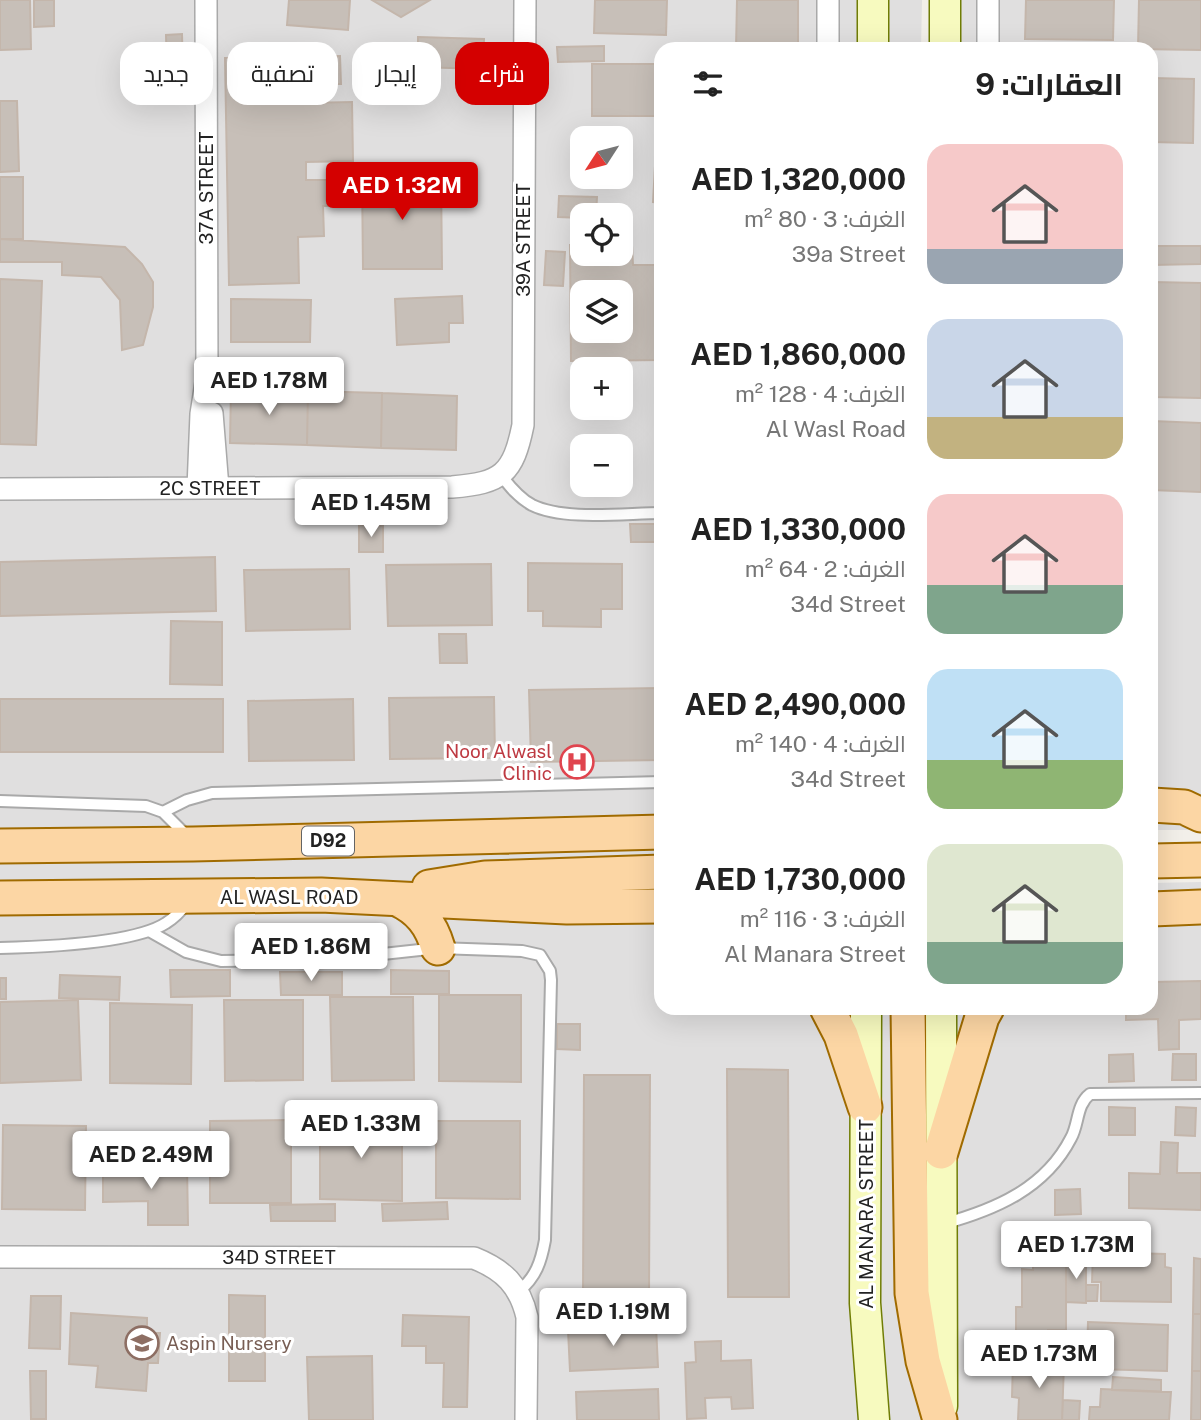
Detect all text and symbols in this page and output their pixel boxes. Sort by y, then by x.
chip: جديد [120,42,213,105]
chip: تصفية [227,42,338,105]
chip: إيجار [352,42,441,105]
chip: شراء [455,42,549,105]
icon: filters [689,65,727,103]
text: العقارات: 9 [975,66,1123,102]
north arrow [570,126,634,189]
map controls [570,126,633,497]
street label: 37A STREET [195,132,217,245]
text: AED 1,320,000 [691,161,906,197]
pin: AED 1.32M [322,162,482,222]
text: AED 1.32M [342,171,462,198]
icon: home [983,172,1067,256]
street label: 39A STREET [512,183,534,297]
button: locate [570,203,633,266]
text: الغرف: 3 · 80 m² [744,205,906,232]
text: 39a Street [792,240,906,267]
button: layers [570,280,633,343]
text: AED 1,860,000 [690,336,906,372]
icon: home [983,347,1067,431]
button: + [570,357,633,420]
pin: AED 1.78M [189,358,349,417]
text: AED 1.78M [210,366,328,393]
text: الغرف: 4 · 128 m² [735,380,906,407]
text: Al Wasl Road [765,415,906,442]
button: − [570,434,633,497]
street label: 2C STREET [160,477,260,499]
pin: AED 1.45M [291,480,451,539]
text: AED 1.45M [311,488,431,515]
text: AED 1,330,000 [690,511,906,547]
icon: home [983,522,1067,606]
text: الغرف: 2 · 64 m² [745,555,906,582]
text: 34d Street [791,590,906,617]
text: AED 2,490,000 [685,686,906,722]
icon: home [983,697,1067,781]
text: الغرف: 4 · 140 m² [735,730,906,757]
place label: Noor Alwasl Clinic [445,740,552,784]
hospital icon: Noor Alwasl Clinic [558,743,596,781]
text: 34d Street [791,765,906,792]
road number: D92 [302,826,354,856]
text: AED 1,730,000 [694,861,906,897]
icon: home [983,872,1067,956]
street label: AL WASL ROAD [220,886,358,908]
text: الغرف: 3 · 116 m² [740,905,906,932]
pin: AED 1.86M [231,923,391,983]
text: AED 1.86M [251,932,371,959]
text: Al Manara Street [724,940,906,967]
pin: AED 1.33M [281,1100,441,1160]
text: AED 1.33M [301,1109,421,1136]
street label: AL MANARA STREET [855,1119,877,1309]
pin: AED 2.49M [71,1132,231,1191]
text: AED 2.49M [88,1140,214,1167]
pin: AED 1.73M [996,1222,1156,1281]
text: AED 1.73M [1017,1230,1135,1257]
street label: 34D STREET [222,1246,336,1268]
pin: AED 1.19M [533,1288,693,1348]
text: AED 1.19M [555,1297,671,1324]
school or university icon: Aspin Nursery [123,1324,161,1362]
pin: AED 1.73M [959,1330,1119,1390]
place label: Aspin Nursery [166,1332,292,1354]
text: AED 1.73M [980,1339,1098,1366]

